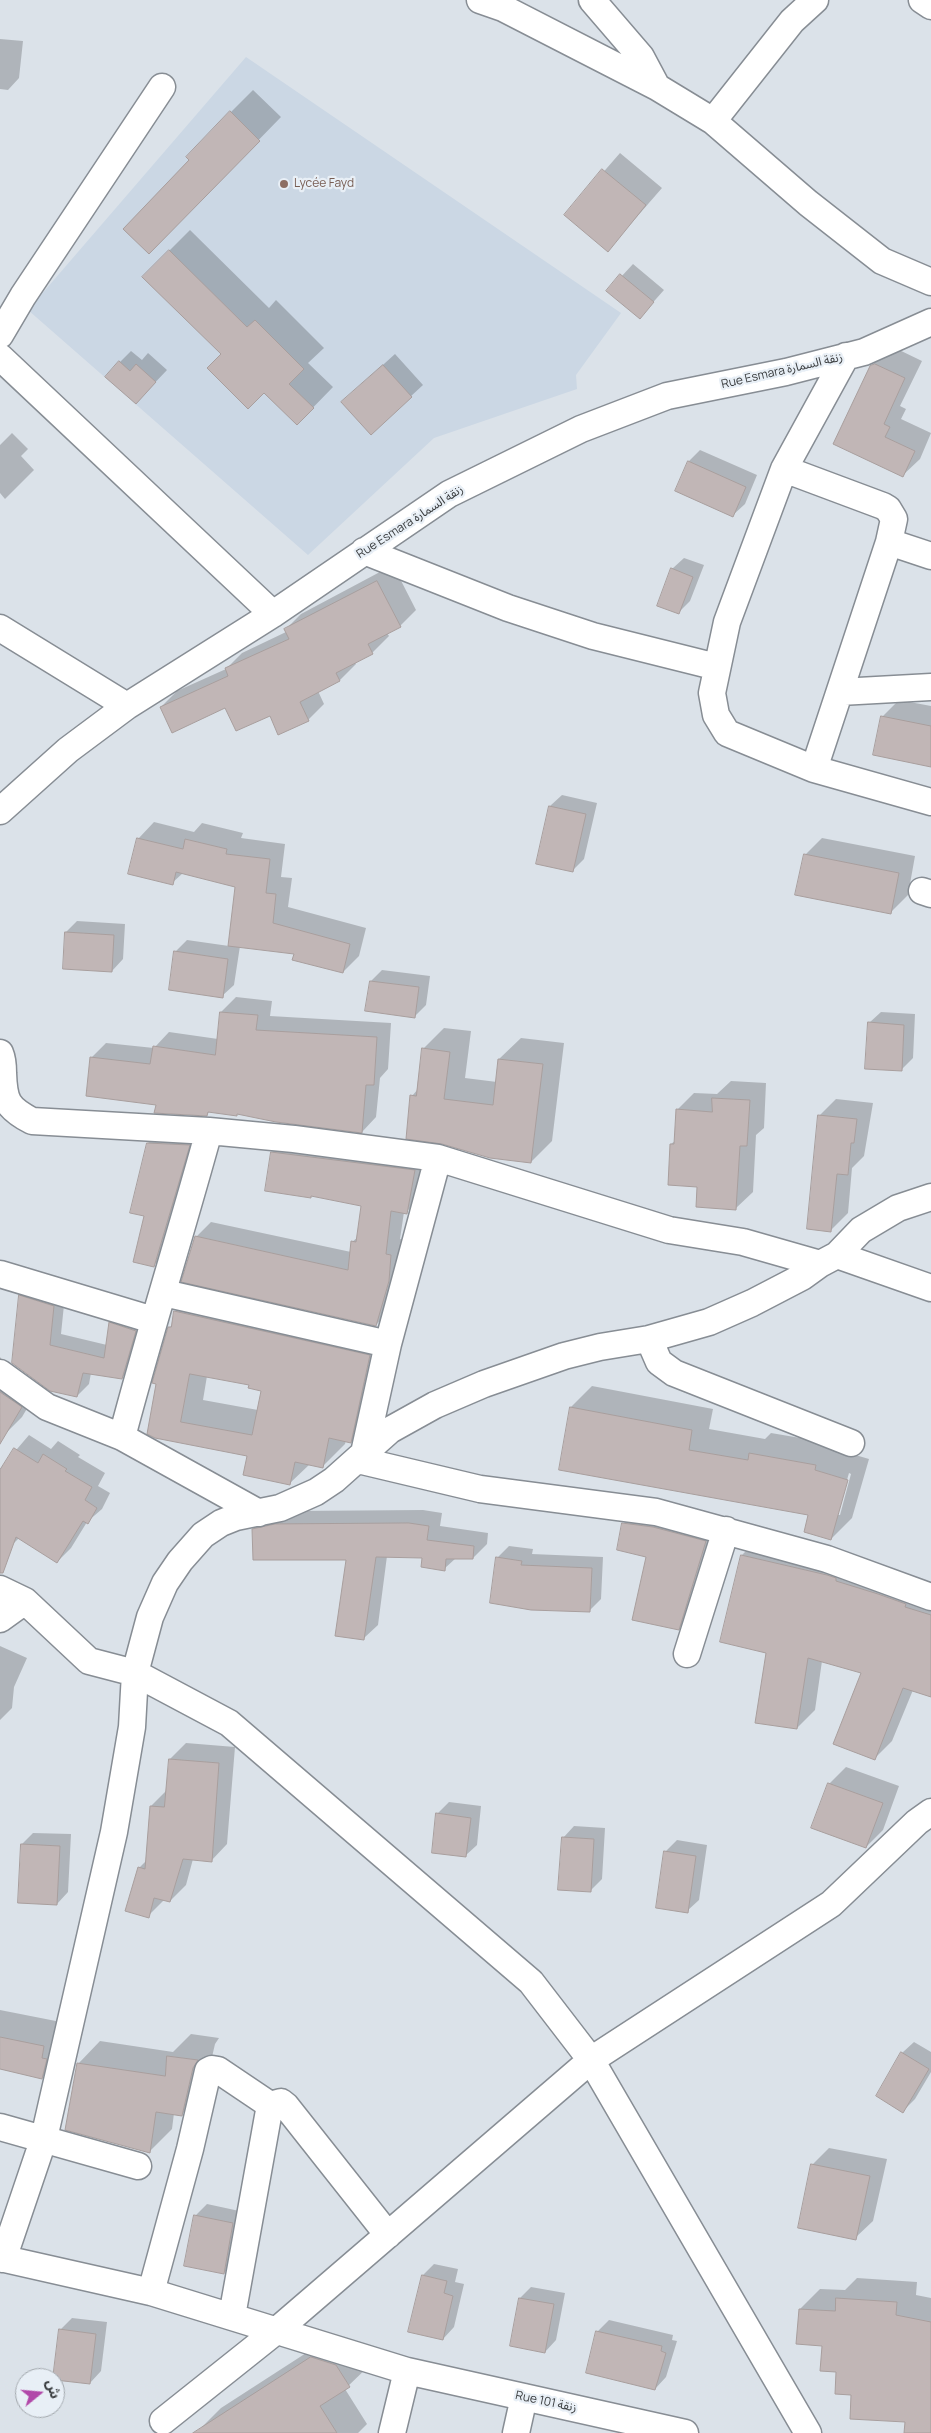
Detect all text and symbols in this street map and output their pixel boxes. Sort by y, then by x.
place label: Lycée Fayd [294,177,354,191]
marker: Lycée Fayd [278,178,290,190]
street label: Rue Esmara زنقة السمارة [720,350,844,392]
street label: Rue Esmara زنقة السمارة [354,482,466,562]
north arrow [15,2368,65,2418]
text: ش [42,2377,66,2401]
street label: Rue 101 زنقة [514,2388,578,2416]

